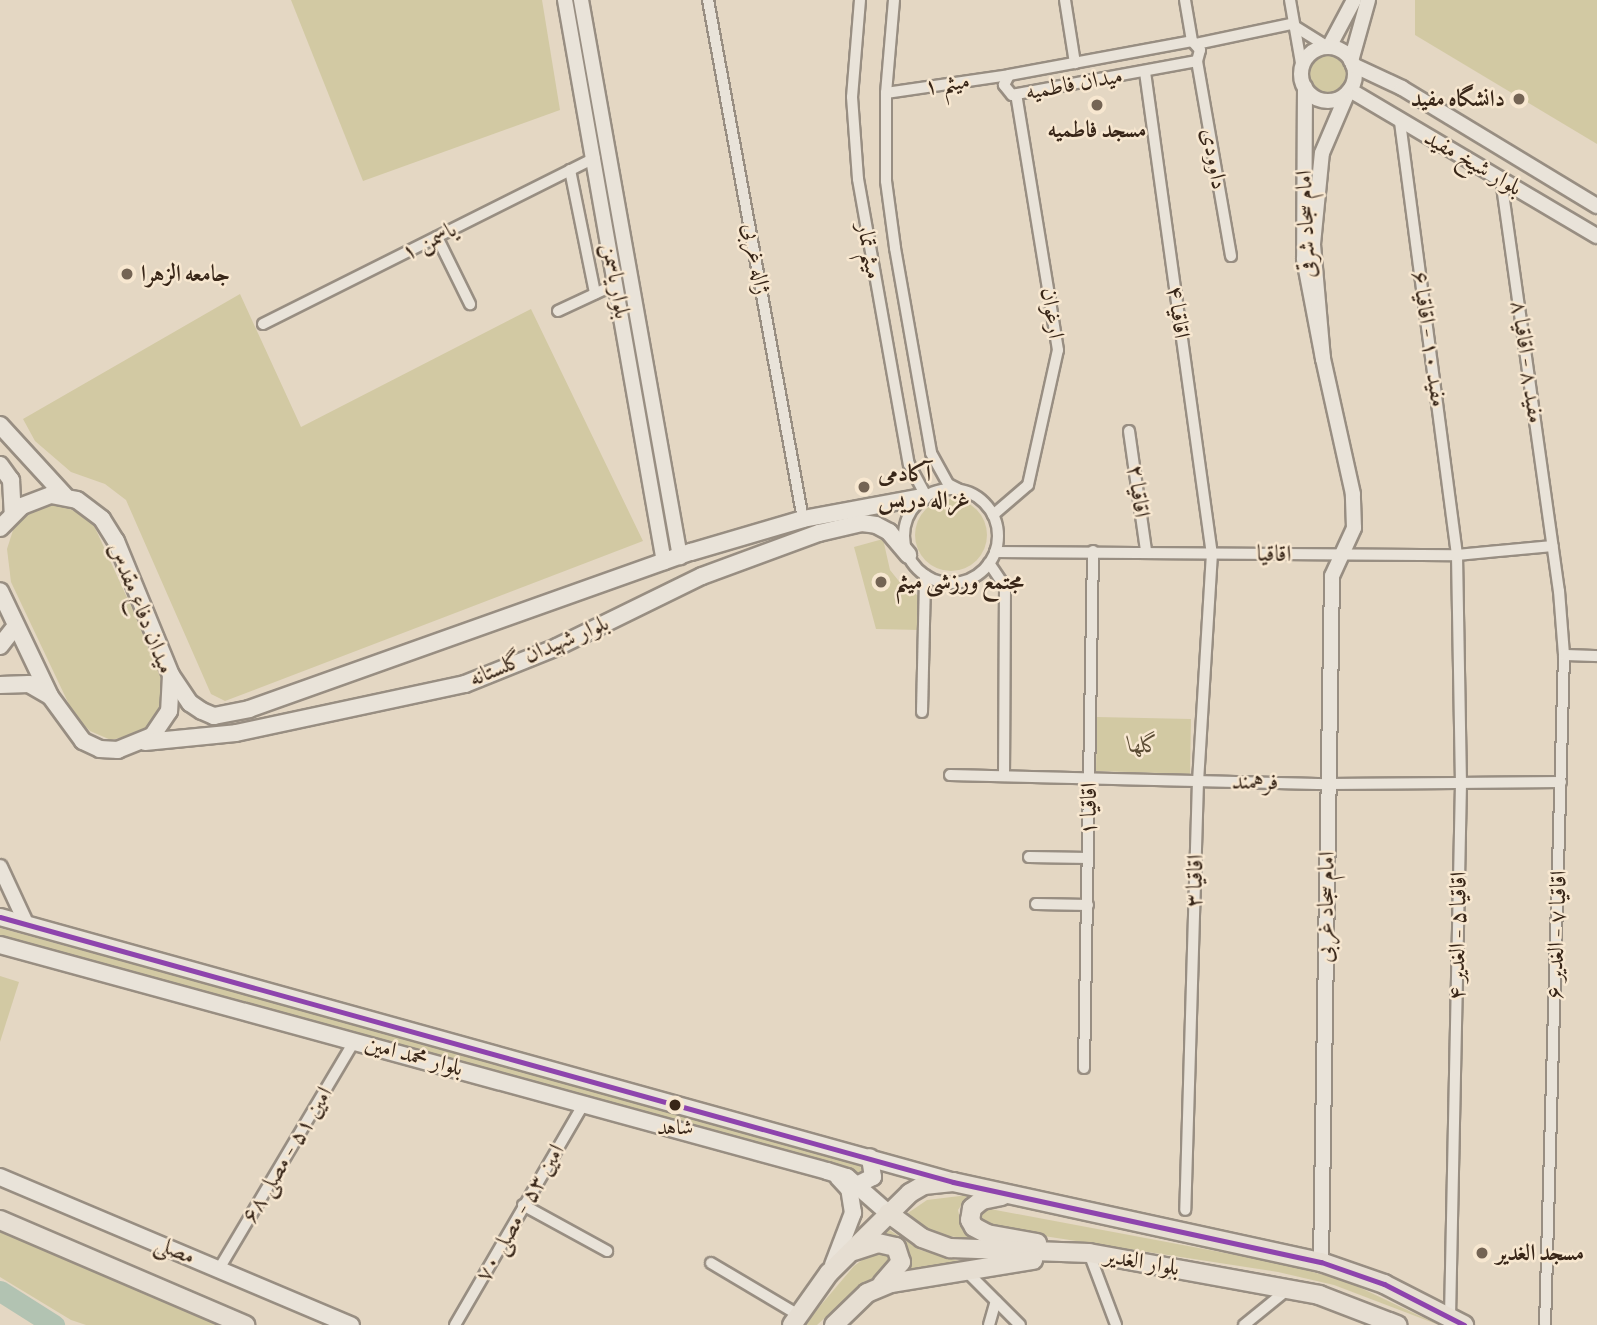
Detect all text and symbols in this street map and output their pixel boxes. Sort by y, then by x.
street label: میدان فاطمیه [1023,62,1125,106]
street label: میثم ۱ [922,67,972,101]
place label: دانشگاه مفید [1411,85,1505,113]
marker: دانشگاه مفید [1511,91,1527,107]
marker: مسجد فاطمیه [1089,97,1105,113]
place label: مسجد فاطمیه [1048,116,1146,144]
street label: بلوار شیخ مفید [1419,124,1527,202]
street label: داوودی [1195,126,1233,192]
street label: امام سجاد شرقی [1290,170,1322,278]
street label: یاسمن ۱ [397,216,461,266]
street label: ژاله غربی [736,221,776,297]
street label: میثم تمار [850,221,888,281]
street label: بلوار یاسمن [596,241,636,321]
place label: جامعه الزهرا [141,260,230,288]
marker: جامعه الزهرا [119,266,135,282]
street label: مفید ۱۰ - اقاقیا ۶ [1406,269,1452,409]
street label: اقاقیا ۴ [1161,284,1195,340]
street label: ارغوان [1034,286,1070,340]
street label: مفید ۸ - اقاقیا ۸ [1505,299,1549,425]
place label: آکادمی غزاله دریس [878,460,970,514]
street label: اقاقیا ۲ [1121,463,1155,519]
marker: آکادمی غزاله دریس [856,479,872,495]
street label: میدان دفاع مقدس [102,538,180,678]
street label: اقاقیا [1256,540,1292,568]
place label: مجتمع ورزشی میثم [895,568,1024,596]
marker: مجتمع ورزشی میثم [873,574,889,590]
street label: بلوار شهیدان گلستانه [465,609,613,693]
park label: گلها [1128,731,1160,759]
street label: فرهمند [1232,768,1278,796]
street label: اقاقیا ۱ [1075,782,1103,836]
street label: امام سجاد غربی [1311,851,1341,963]
street label: اقاقیا ۳ [1180,854,1210,908]
street label: اقاقیا ۷ - الغدیر ۶ [1541,870,1573,1000]
street label: اقاقیا ۵ - الغدیر ۴ [1443,871,1473,1001]
street label: بلوار محمد امین [362,1030,466,1082]
street label: امین ۵۱ - مصلی ۶۸ [235,1082,339,1228]
marker: شاهد [668,1098,682,1112]
place label: شاهد [657,1115,693,1141]
street label: امین ۵۳ - مصلی ۷۰ [470,1139,570,1287]
street label: مصلی [151,1229,199,1271]
place label: مسجد الغدیر [1496,1239,1584,1267]
street label: بلوار الغدیر [1102,1242,1182,1282]
marker: مسجد الغدیر [1474,1245,1490,1261]

